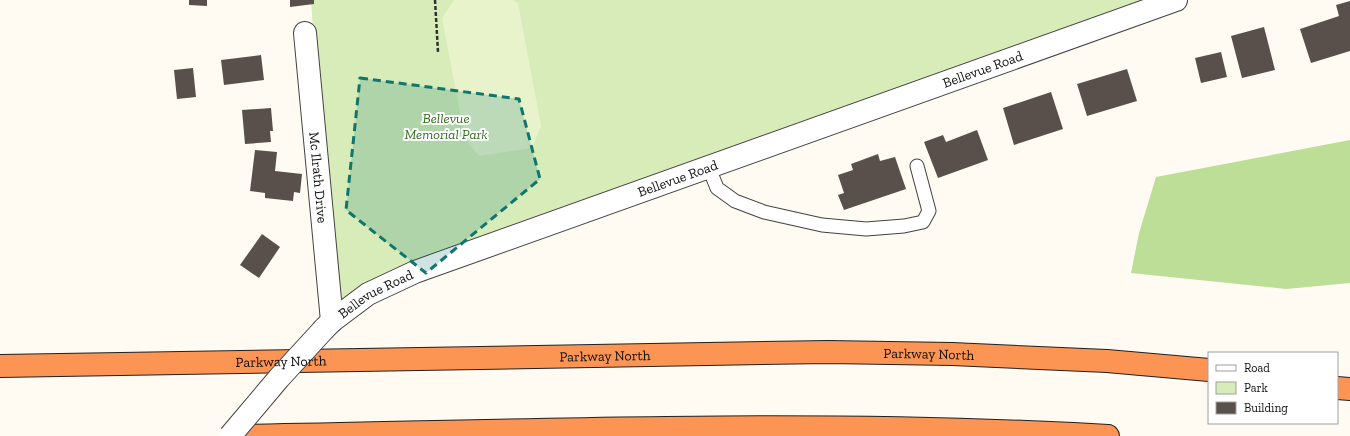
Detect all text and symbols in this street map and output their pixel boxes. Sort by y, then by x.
street label: Bellevue Road [940,47,1025,91]
park label: Bellevue Memorial Park [404,110,488,143]
street label: Mc Ilrath Drive [306,131,331,224]
street label: Bellevue Road [635,156,720,200]
street label: Bellevue Road [335,266,416,322]
street label: Parkway North [883,344,975,364]
street label: Parkway North [559,346,651,365]
street label: Parkway North [235,352,327,371]
legend [1208,352,1338,424]
text: Road [1244,361,1270,375]
text: Park [1244,381,1269,395]
text: Building [1244,401,1288,415]

